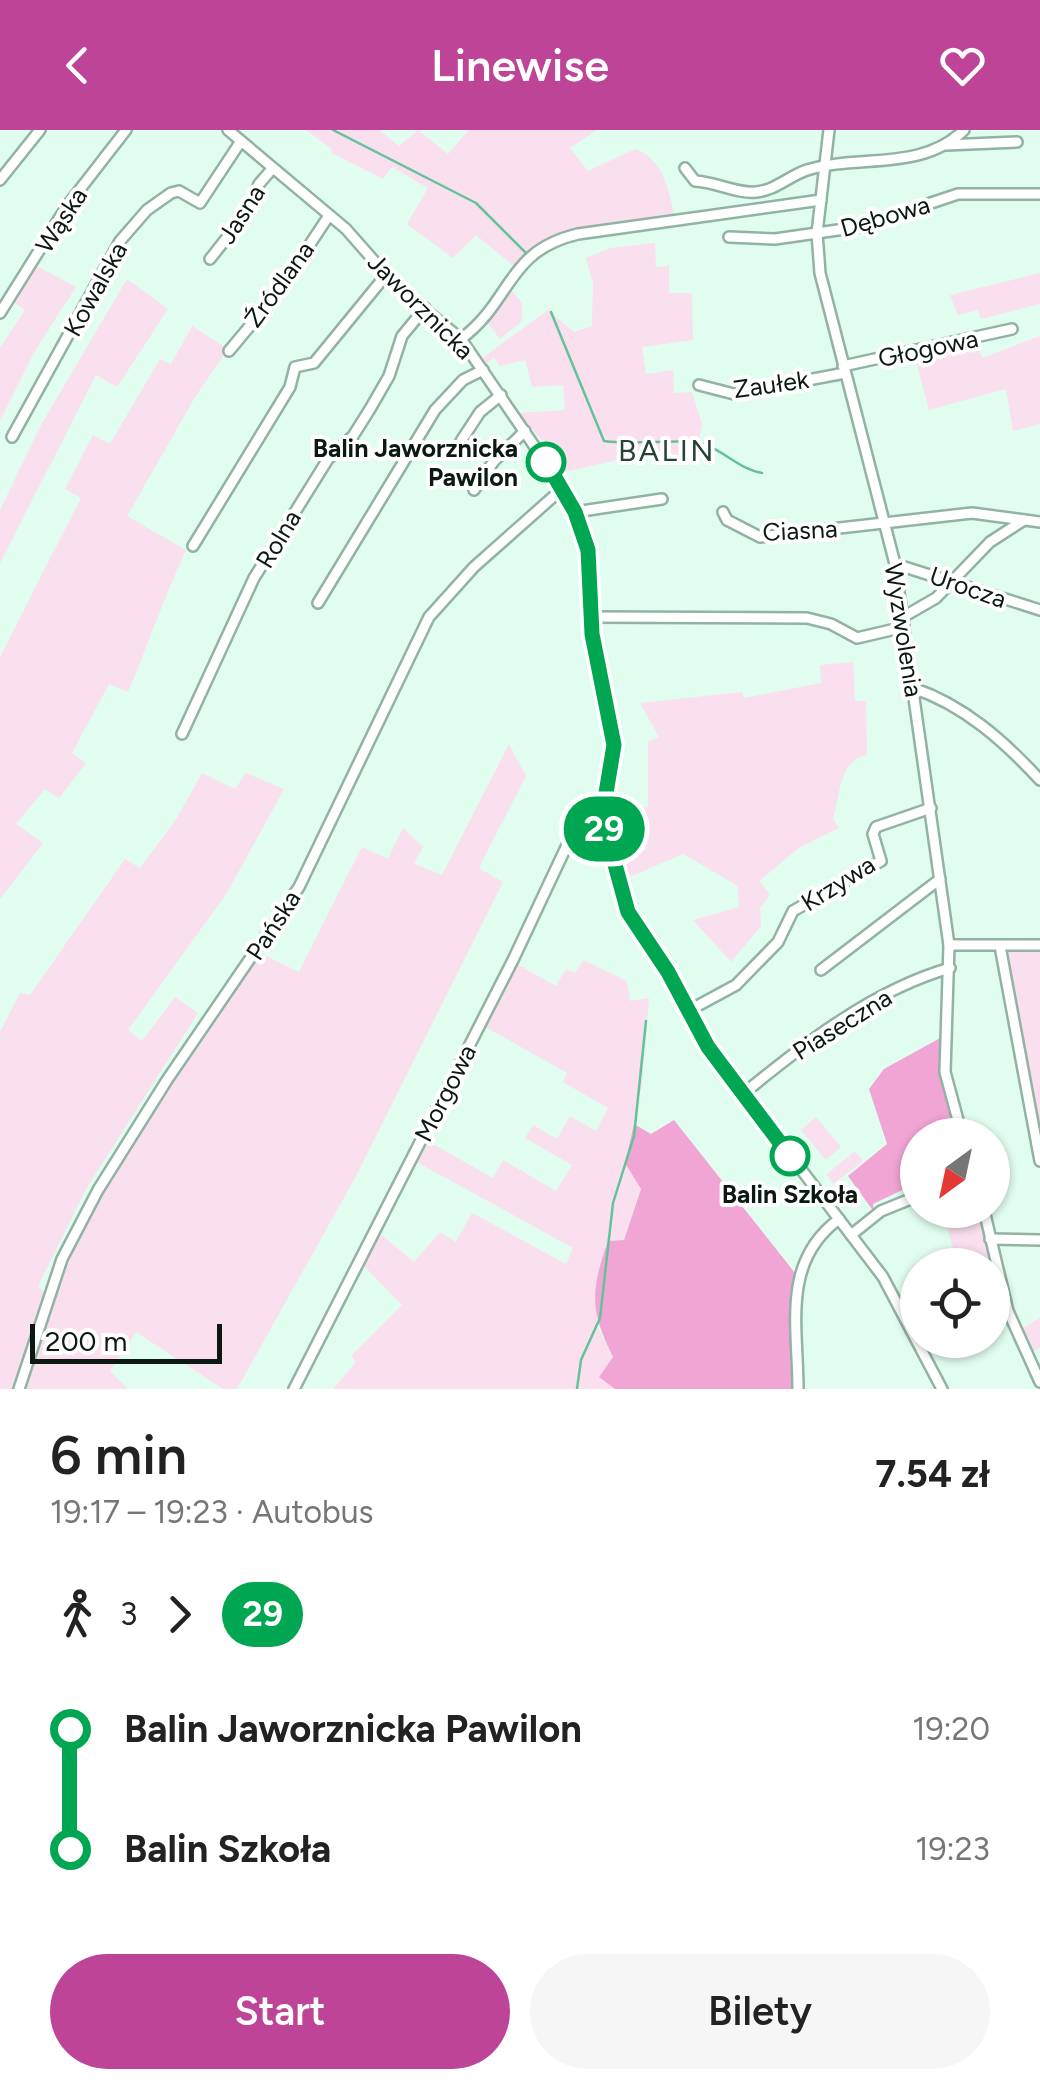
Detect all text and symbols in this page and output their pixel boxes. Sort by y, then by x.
icon: back [50,38,105,93]
text: Linewise [431,38,609,92]
icon: heart [935,38,990,93]
street label: Jasna [211,179,271,249]
street label: Wąska [29,182,93,258]
street label: Dębowa [837,189,933,243]
street label: Źródlana [238,235,320,333]
street label: Kowalska [57,237,133,341]
street label: Jaworznicka [362,247,480,365]
street label: Głogowa [875,323,981,373]
street label: Zaułek [731,364,811,404]
district label: BALIN [618,432,716,469]
place label: Balin Jaworznicka Pawilon [313,433,518,492]
marker: Balin Jaworznicka Pawilon [527,443,565,481]
street label: Rolna [249,505,307,573]
street label: Ciasna [762,513,838,547]
street label: Urocza [926,560,1010,614]
street label: Wyzwolenia [879,561,929,699]
line badge: 29 [559,796,649,862]
text: 29 [584,808,624,850]
street label: Krzywa [796,849,880,917]
street label: Pańska [239,884,307,966]
street label: Piaseczna [787,982,897,1066]
street label: Morgowa [408,1039,482,1147]
north arrow [900,1118,1010,1228]
map controls [900,1118,1010,1358]
marker: Balin Szkoła [771,1137,809,1175]
place label: Balin Szkoła [722,1179,858,1209]
button: locate [900,1248,1010,1358]
scale bar [30,1319,222,1364]
text: 200 m [45,1324,127,1358]
text: 6 min [50,1422,187,1488]
text: 7.54 zł [875,1451,990,1497]
text: 19:17 – 19:23 · Autobus [50,1493,374,1531]
icon: walk [50,1587,105,1642]
icon: forward [152,1587,207,1642]
text: 29 [242,1593,283,1635]
text: 3 [120,1595,137,1633]
text: Balin Jaworznicka Pawilon [124,1706,582,1752]
text: 19:20 [912,1710,990,1748]
text: Balin Szkoła [124,1826,331,1872]
text: 19:23 [915,1830,990,1868]
button: Start [50,1954,510,2069]
button: Bilety [530,1954,990,2069]

